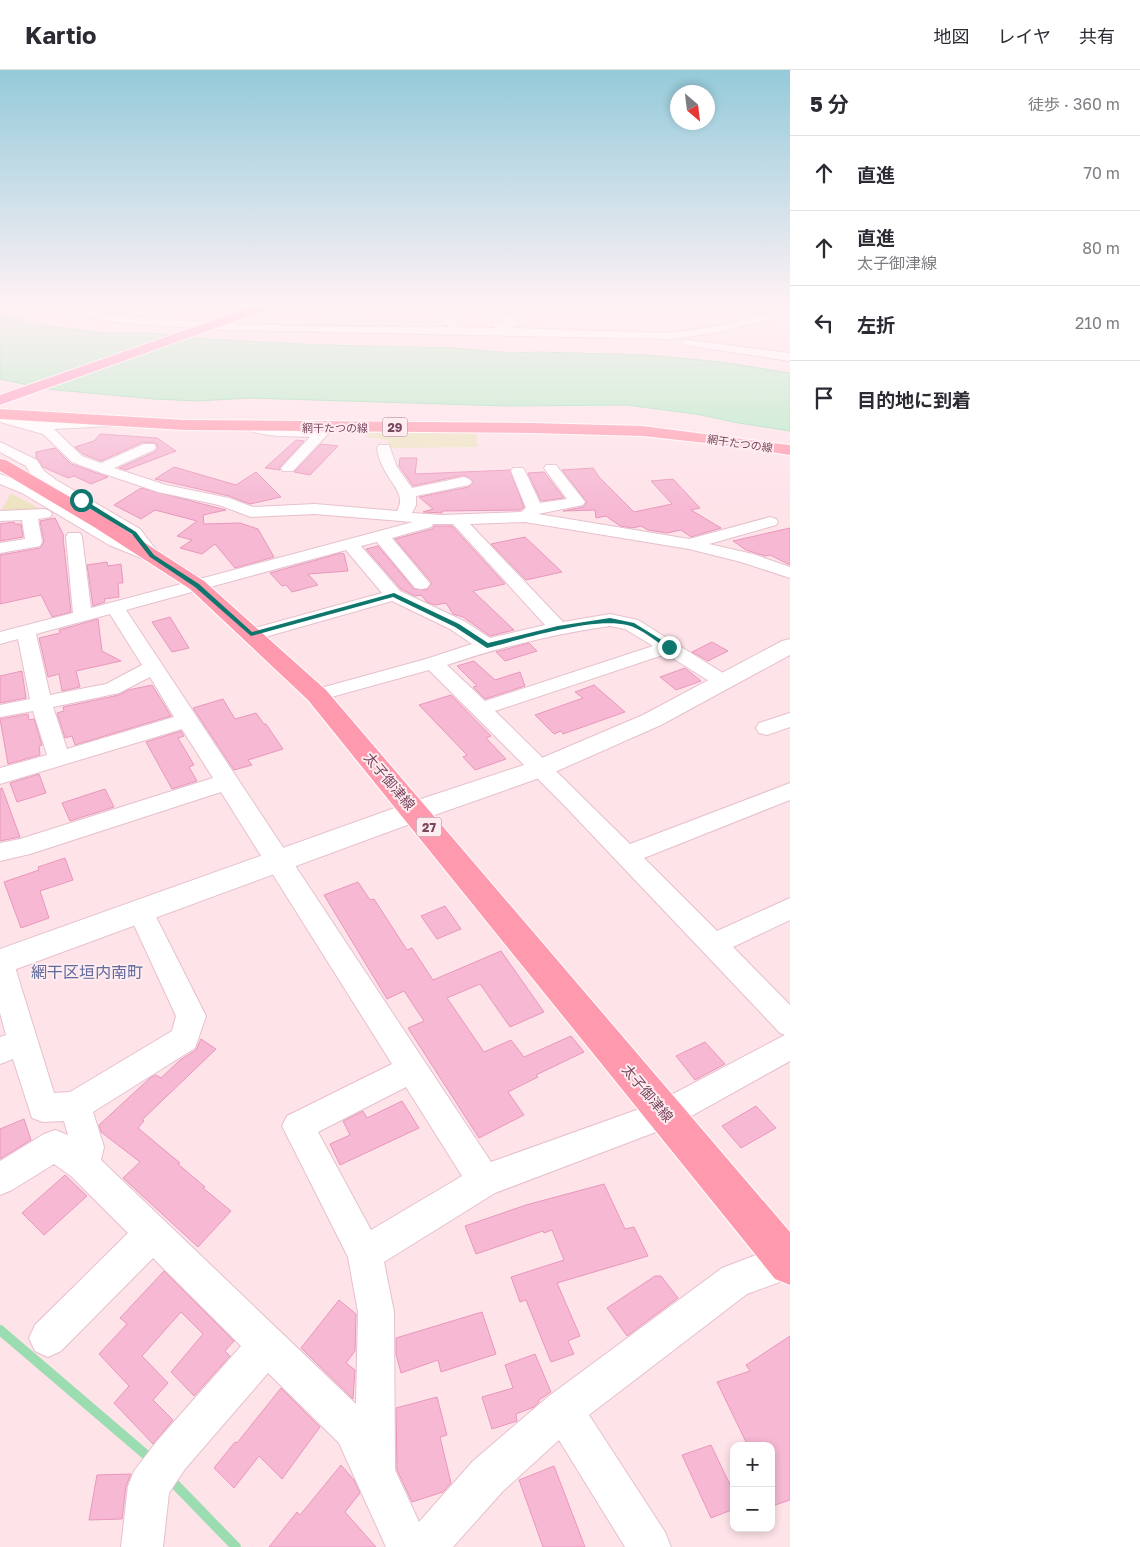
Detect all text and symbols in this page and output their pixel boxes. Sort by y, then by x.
text: Kartio [25,20,97,49]
text: 地図 [934,25,970,47]
text: レイヤ [998,25,1051,47]
text: 共有 [1079,25,1115,47]
north arrow [670,85,715,130]
text: 5 分 [810,91,849,117]
text: 徒歩 · 360 m [1028,94,1120,114]
icon: ahead [810,159,838,187]
text: 直進 [857,163,895,186]
text: 70 m [1083,163,1120,183]
text: 直進 [857,226,895,249]
icon: ahead [810,234,838,262]
text: 80 m [1082,238,1120,258]
text: 太子御津線 [857,253,937,273]
icon: left [810,309,838,337]
text: 左折 [857,313,895,336]
text: 210 m [1075,313,1120,333]
icon: arrive [810,384,838,412]
text: 目的地に到着 [857,388,971,411]
road number: 29 [382,418,408,437]
street label: 網干たつの線 [302,421,368,434]
street label: 網干たつの線 [706,432,774,454]
route start [70,489,93,512]
route end [658,636,681,659]
street label: 太子御津線 [361,749,419,813]
road number: 27 [416,818,442,836]
district label: 網干区垣内南町 [31,962,143,982]
street label: 太子御津線 [619,1061,677,1125]
map controls [730,1442,775,1532]
button: + [730,1442,775,1487]
button: − [730,1487,775,1532]

